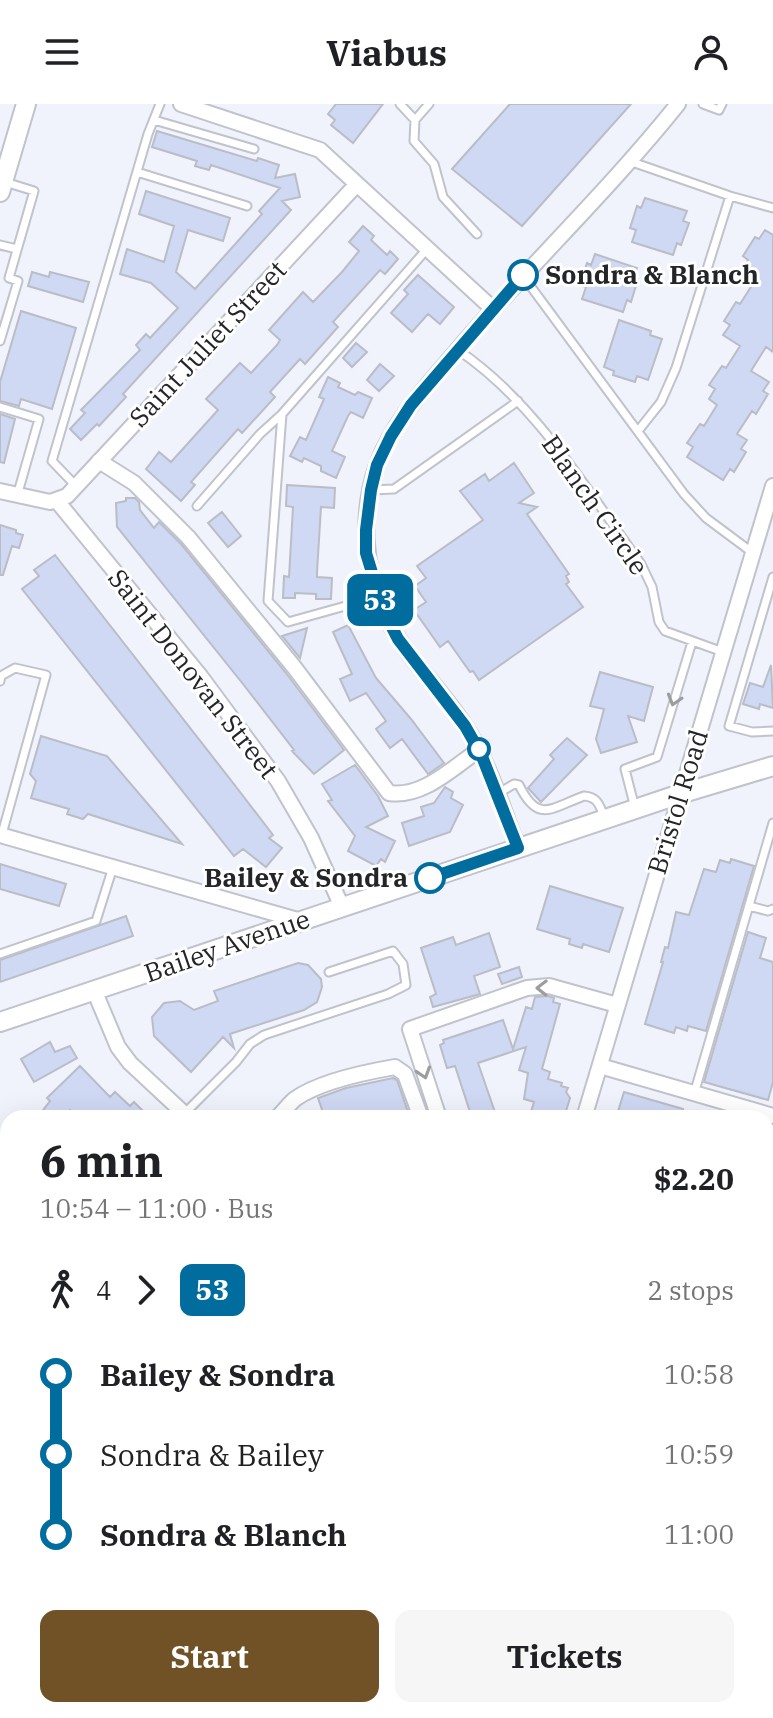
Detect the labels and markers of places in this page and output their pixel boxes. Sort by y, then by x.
place label: Sondra & Blanch [545,257,759,291]
marker: Sondra & Blanch [508,260,538,290]
unlabelled marker [468,738,490,760]
place label: Bailey & Sondra [204,860,408,894]
marker: Bailey & Sondra [415,863,445,893]

